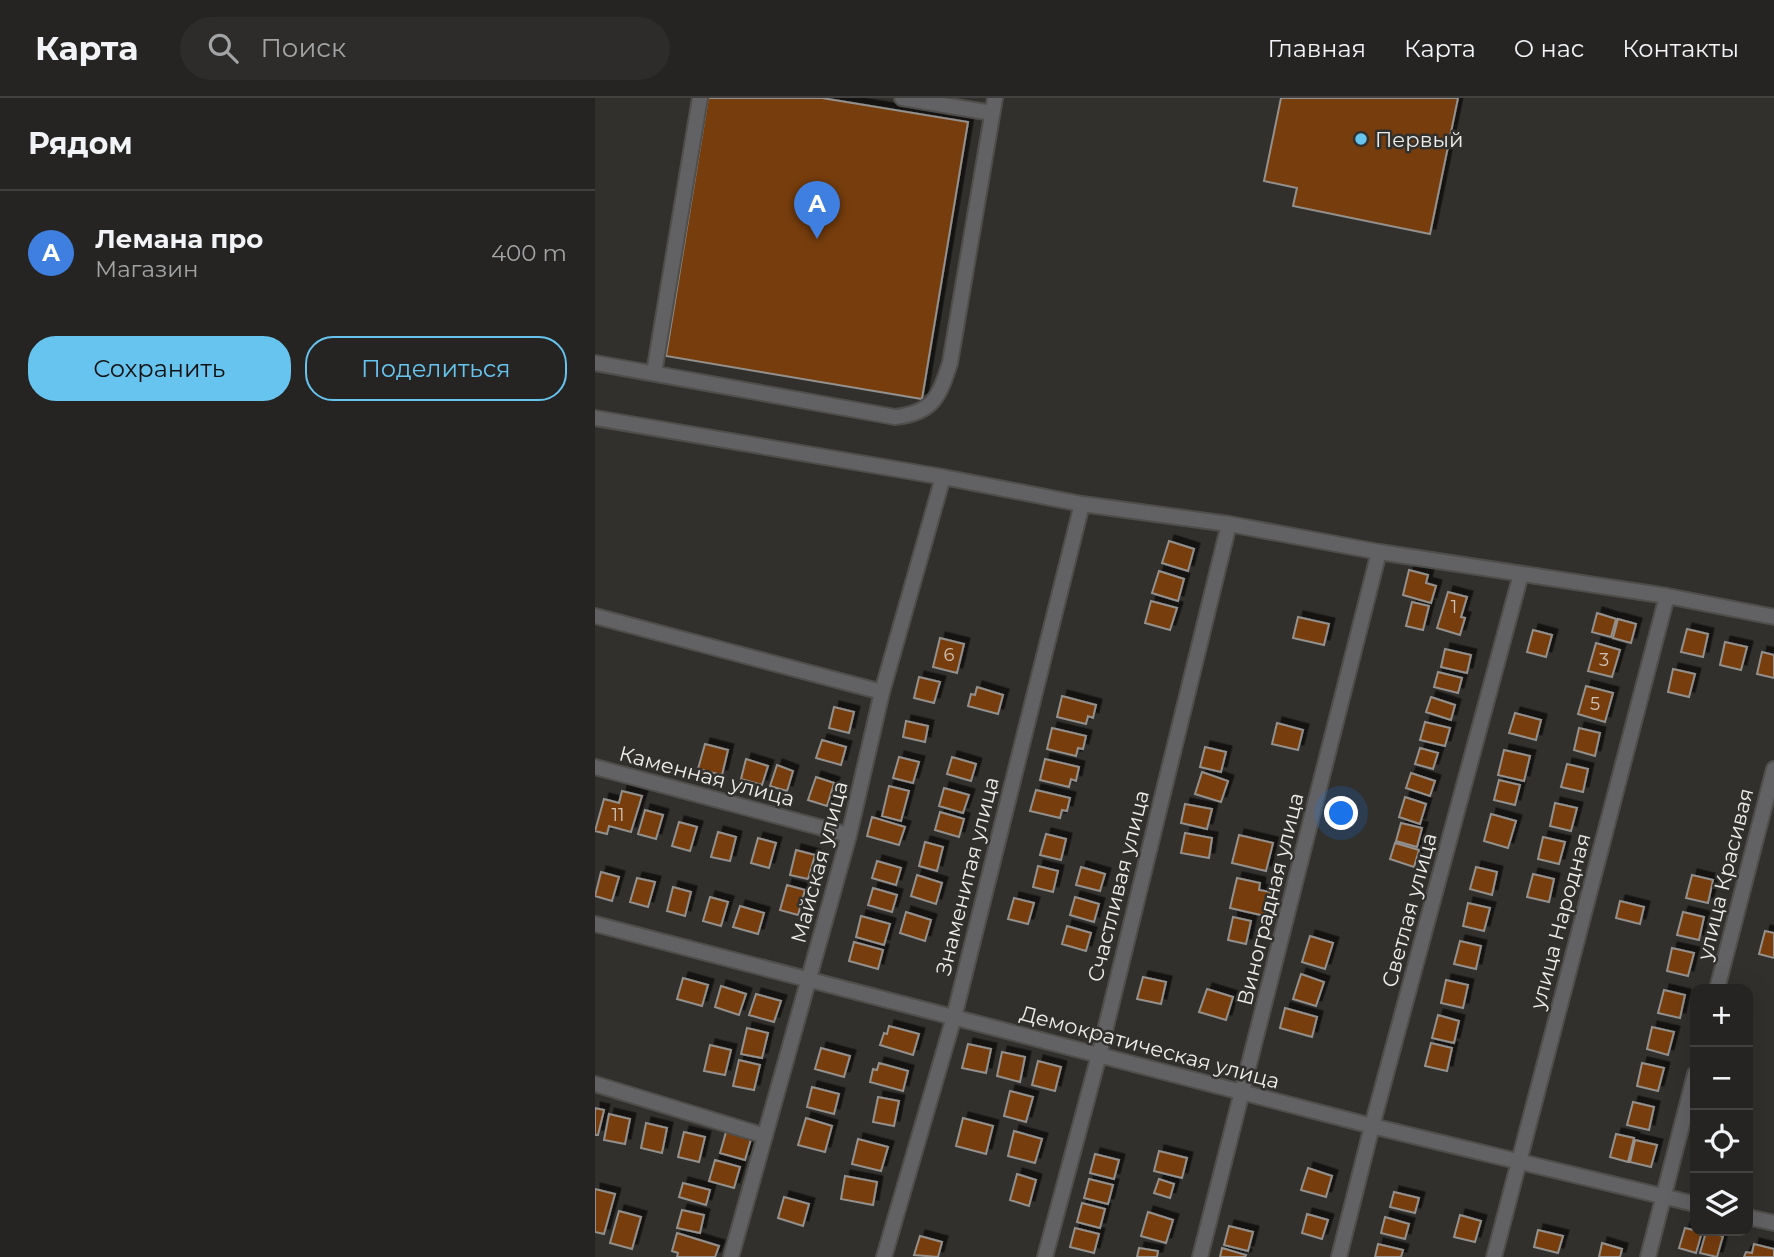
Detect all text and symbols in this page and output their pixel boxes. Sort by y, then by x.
search box [180,17,670,80]
text: Карта [35,28,138,68]
icon: search [204,29,242,67]
text: Поиск [260,32,346,64]
text: Главная [1268,34,1366,63]
text: Карта [1404,34,1476,63]
text: О нас [1514,34,1584,63]
text: Контакты [1622,34,1739,63]
text: Рядом [28,125,133,162]
place label: Первый [1375,127,1463,152]
marker: Первый [1353,131,1369,147]
pin: A [794,181,840,239]
text: Лемана про [95,223,263,255]
text: A [42,239,60,267]
text: 400 m [491,239,567,267]
text: Магазин [95,255,199,283]
button: Сохранить [28,336,291,401]
button: Поделиться [305,336,567,401]
house number: 1 [1451,596,1457,618]
house number: 6 [944,644,955,666]
house number: 3 [1599,649,1609,671]
house number: 5 [1590,693,1600,715]
street label: Каменная улица [617,741,797,811]
street label: Знаменитая улица [930,774,1004,978]
street label: Майская улица [785,778,853,946]
street label: улица Красивая [1691,785,1758,963]
street label: Счастливая улица [1082,787,1154,985]
street label: Виноградная улица [1231,790,1309,1008]
your location [1324,796,1358,830]
house number: 11 [612,804,625,826]
street label: Светлая улица [1376,830,1442,990]
street label: улица Народная [1524,830,1596,1013]
map controls [1690,984,1753,1236]
button: + [1690,984,1753,1047]
street label: Демократическая улица [1017,1000,1283,1094]
button: − [1690,1047,1753,1110]
button: locate [1690,1110,1753,1173]
button: layers [1690,1173,1753,1236]

